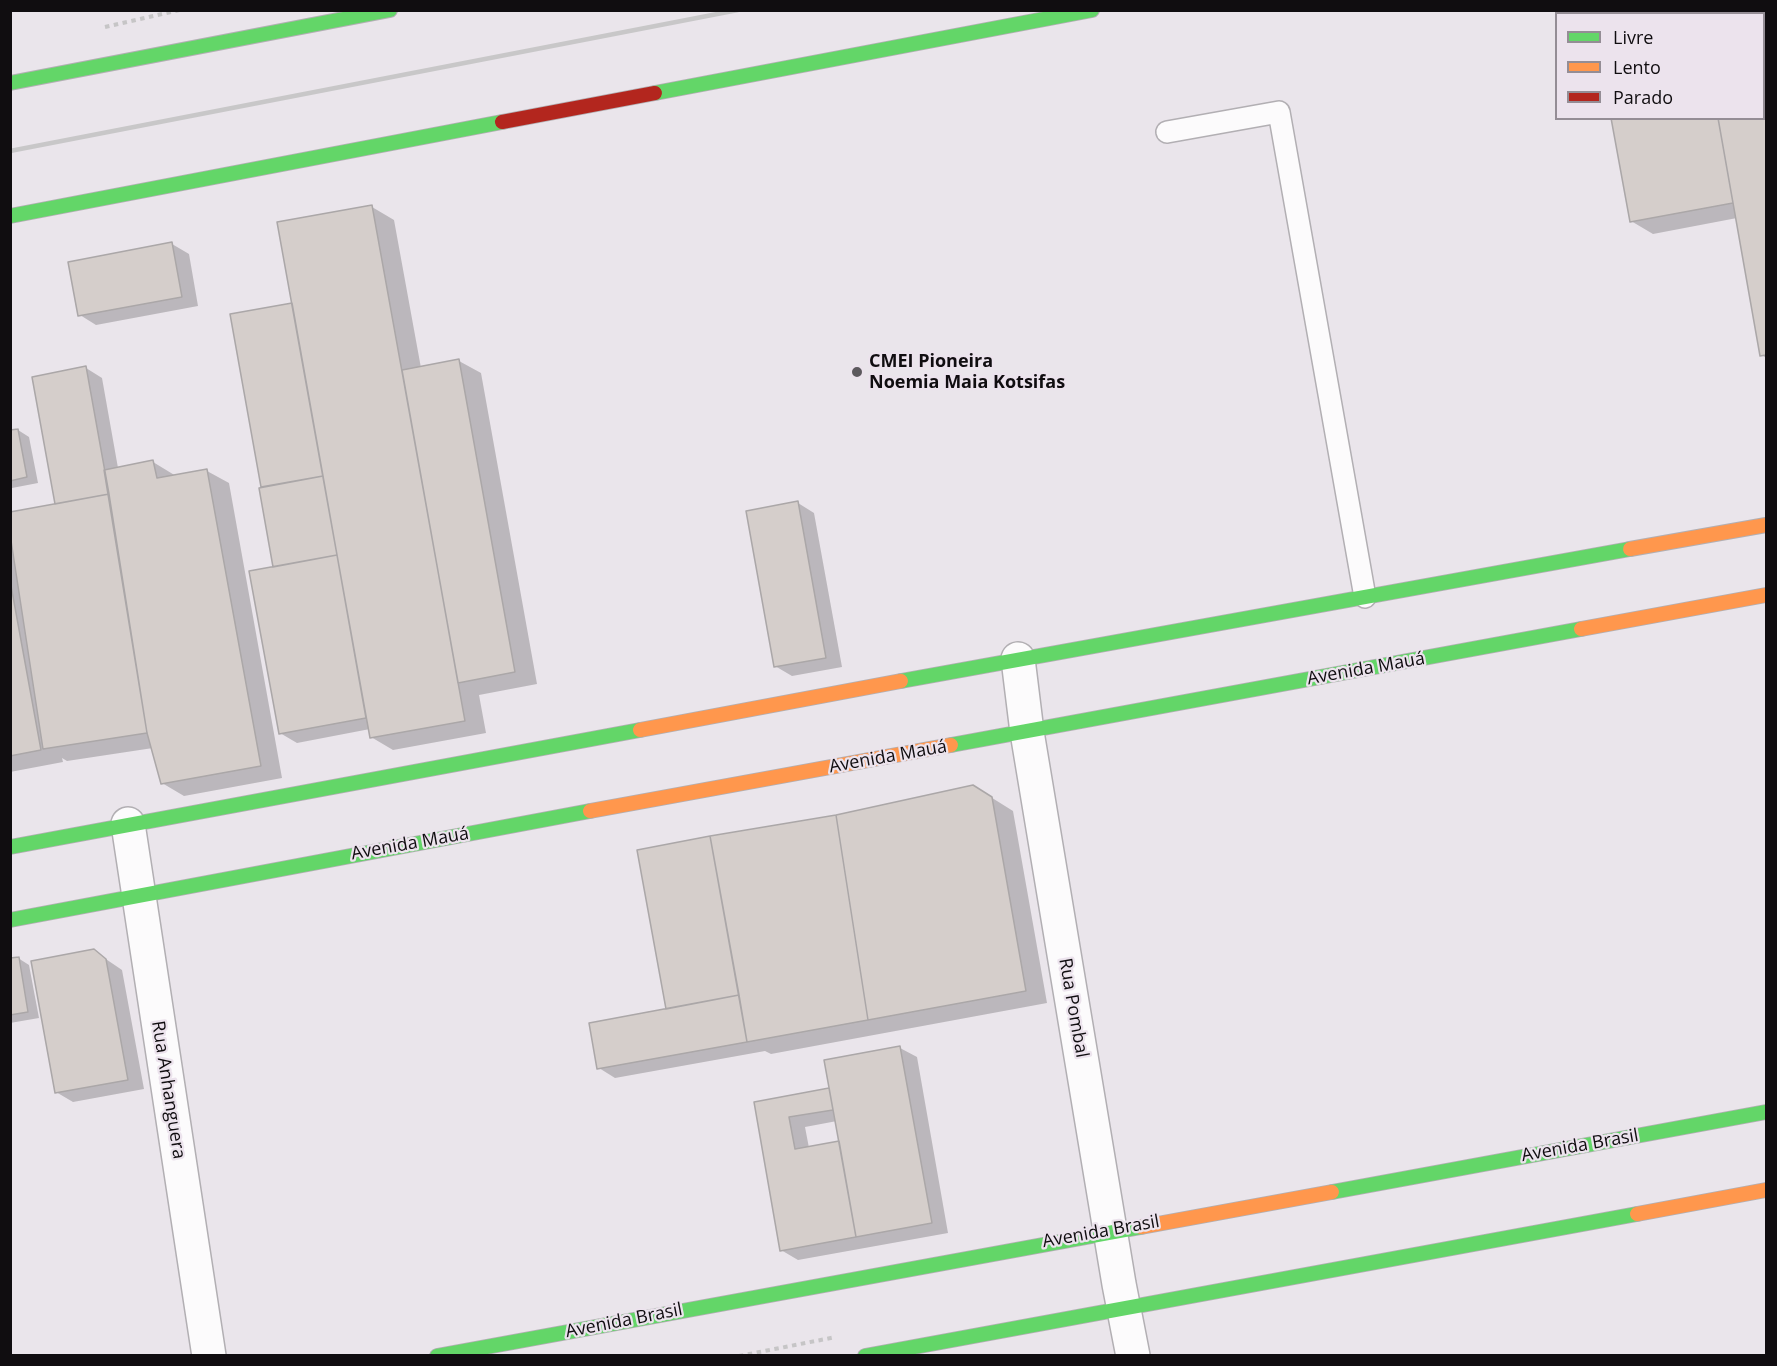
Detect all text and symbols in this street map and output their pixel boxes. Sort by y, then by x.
legend [1555,12,1765,120]
text: Livre [1613,25,1653,49]
text: Lento [1613,55,1661,79]
text: Parado [1613,85,1673,109]
place label: CMEI Pioneira Noemia Maia Kotsifas [869,351,1065,394]
marker: CMEI Pioneira Noemia Maia Kotsifas [850,365,864,379]
street label: Avenida Mauá [1306,648,1426,690]
street label: Avenida Mauá [828,736,948,778]
street label: Avenida Mauá [350,823,470,865]
street label: Rua Pombal [1054,957,1092,1059]
street label: Rua Anhanguera [146,1019,190,1161]
street label: Avenida Brasil [1520,1125,1640,1167]
street label: Avenida Brasil [1041,1211,1161,1253]
street label: Avenida Brasil [564,1299,684,1343]

